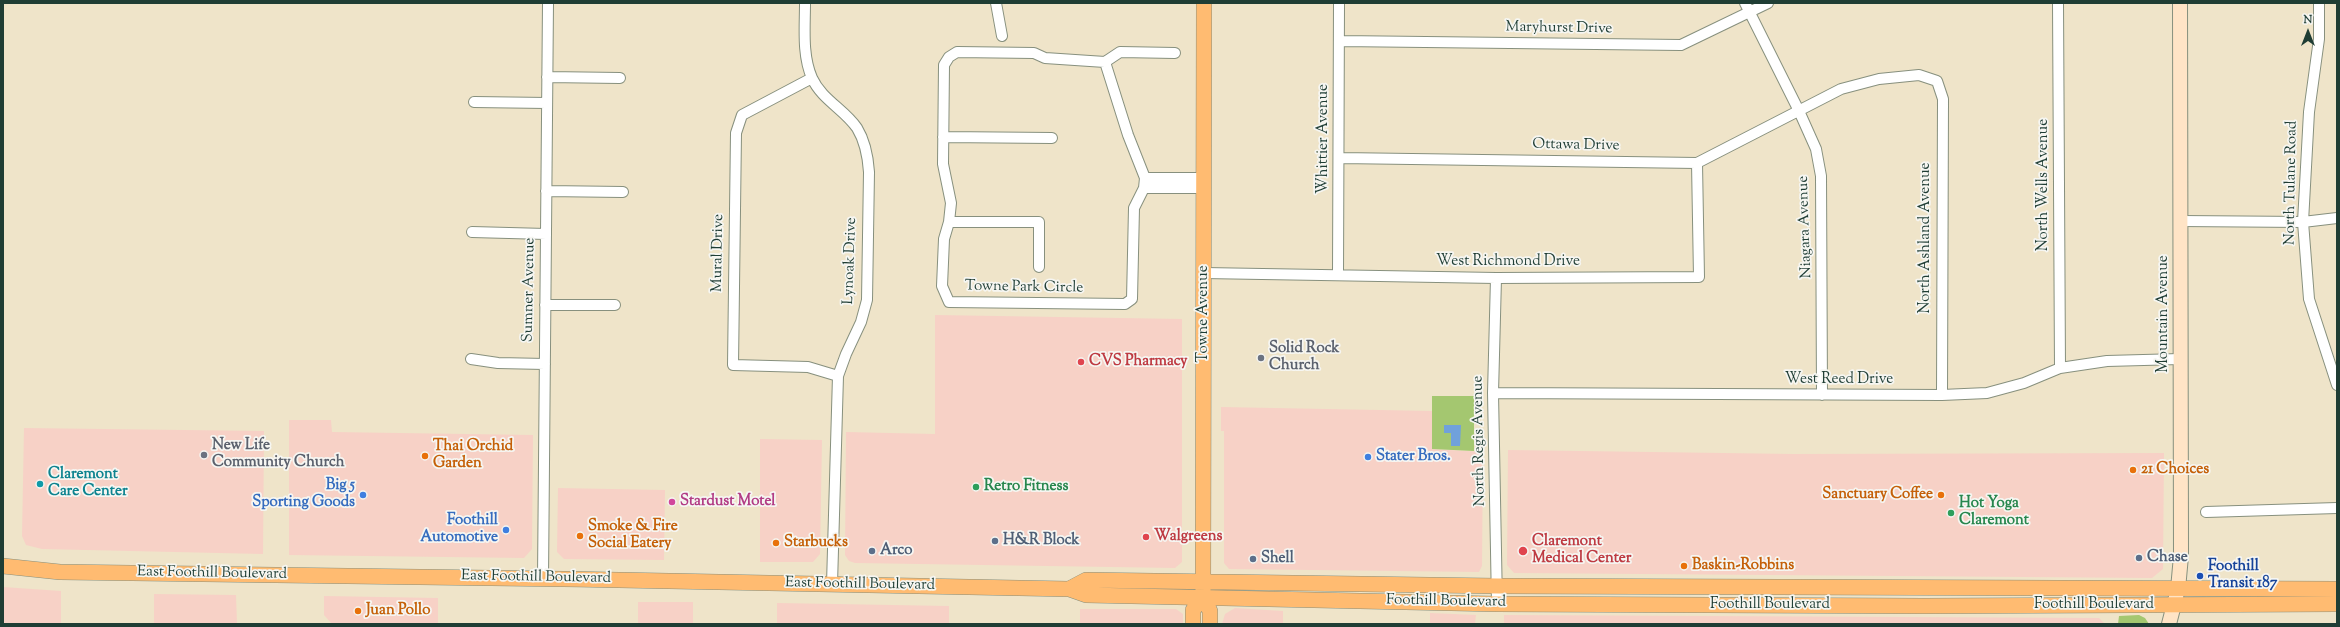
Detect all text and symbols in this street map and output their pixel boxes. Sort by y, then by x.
north arrow [2288,12,2328,52]
text: N [2304,12,2312,28]
street label: Maryhurst Drive [1505,19,1613,39]
street label: Whittier Avenue [1315,84,1333,194]
street label: North Wells Avenue [2035,119,2053,251]
street label: North Tulane Road [2282,121,2302,245]
street label: Ottawa Drive [1532,136,1620,156]
street label: North Ashland Avenue [1917,162,1935,314]
street label: Niagara Avenue [1795,175,1817,279]
street label: Mural Drive [709,214,729,292]
street label: Lynoak Drive [840,217,862,305]
street label: Sumner Avenue [520,238,540,342]
street label: West Richmond Drive [1436,253,1580,271]
street label: Mountain Avenue [2155,255,2173,373]
street label: Towne Avenue [1195,265,1213,363]
street label: Towne Park Circle [965,278,1083,298]
place label: Solid Rock Church [1269,340,1340,375]
place label: CVS Pharmacy [1089,353,1187,371]
marker: Solid Rock Church [1256,353,1266,363]
marker: CVS Pharmacy [1076,357,1086,367]
street label: West Reed Drive [1785,371,1893,389]
street label: North Regis Avenue [1470,375,1490,507]
place label: New Life Community Church [212,437,345,472]
place label: Thai Orchid Garden [433,438,513,473]
place label: Stater Bros. [1376,448,1451,466]
marker: New Life Community Church [199,450,209,460]
marker: Thai Orchid Garden [420,451,430,461]
marker: Stater Bros. [1363,452,1373,462]
place label: 21 Choices [2141,461,2209,479]
marker: 21 Choices [2128,465,2138,475]
place label: Claremont Care Center [48,466,128,501]
place label: Big 5 Sporting Goods [252,477,355,512]
place label: Retro Fitness [984,478,1068,496]
marker: Claremont Care Center [35,479,45,489]
marker: Retro Fitness [971,482,981,492]
place label: Sanctuary Coffee [1822,486,1933,504]
marker: Big 5 Sporting Goods [358,490,368,500]
marker: Sanctuary Coffee [1936,490,1946,500]
place label: Stardust Motel [680,493,776,511]
place label: Hot Yoga Claremont [1959,495,2029,530]
marker: Stardust Motel [667,497,677,507]
marker: Hot Yoga Claremont [1946,508,1956,518]
place label: Foothill Automotive [420,512,498,547]
place label: Smoke & Fire Social Eatery [588,518,678,553]
marker: Foothill Automotive [501,525,511,535]
place label: Walgreens [1154,528,1222,546]
marker: Smoke & Fire Social Eatery [575,531,585,541]
place label: H&R Block [1003,532,1080,550]
marker: Walgreens [1141,532,1151,542]
place label: Claremont Medical Center [1532,533,1631,568]
place label: Starbucks [784,534,848,552]
marker: H&R Block [990,536,1000,546]
marker: Starbucks [771,538,781,548]
place label: Arco [880,542,912,560]
marker: Claremont Medical Center [1517,545,1529,557]
marker: Arco [867,546,877,556]
place label: Chase [2147,549,2188,567]
place label: Shell [1261,550,1294,568]
marker: Chase [2134,553,2144,563]
marker: Shell [1248,554,1258,564]
place label: Baskin-Robbins [1692,557,1794,575]
place label: Foothill Transit 187 [2208,558,2277,593]
marker: Baskin-Robbins [1679,561,1689,571]
street label: East Foothill Boulevard [137,564,287,584]
street label: East Foothill Boulevard [461,568,611,588]
marker: Foothill Transit 187 [2195,571,2205,581]
street label: East Foothill Boulevard [785,575,935,595]
street label: Foothill Boulevard [1386,592,1506,612]
street label: Foothill Boulevard [1710,596,1830,614]
street label: Foothill Boulevard [2034,596,2154,614]
place label: Juan Pollo [366,602,430,620]
marker: Juan Pollo [353,606,363,616]

